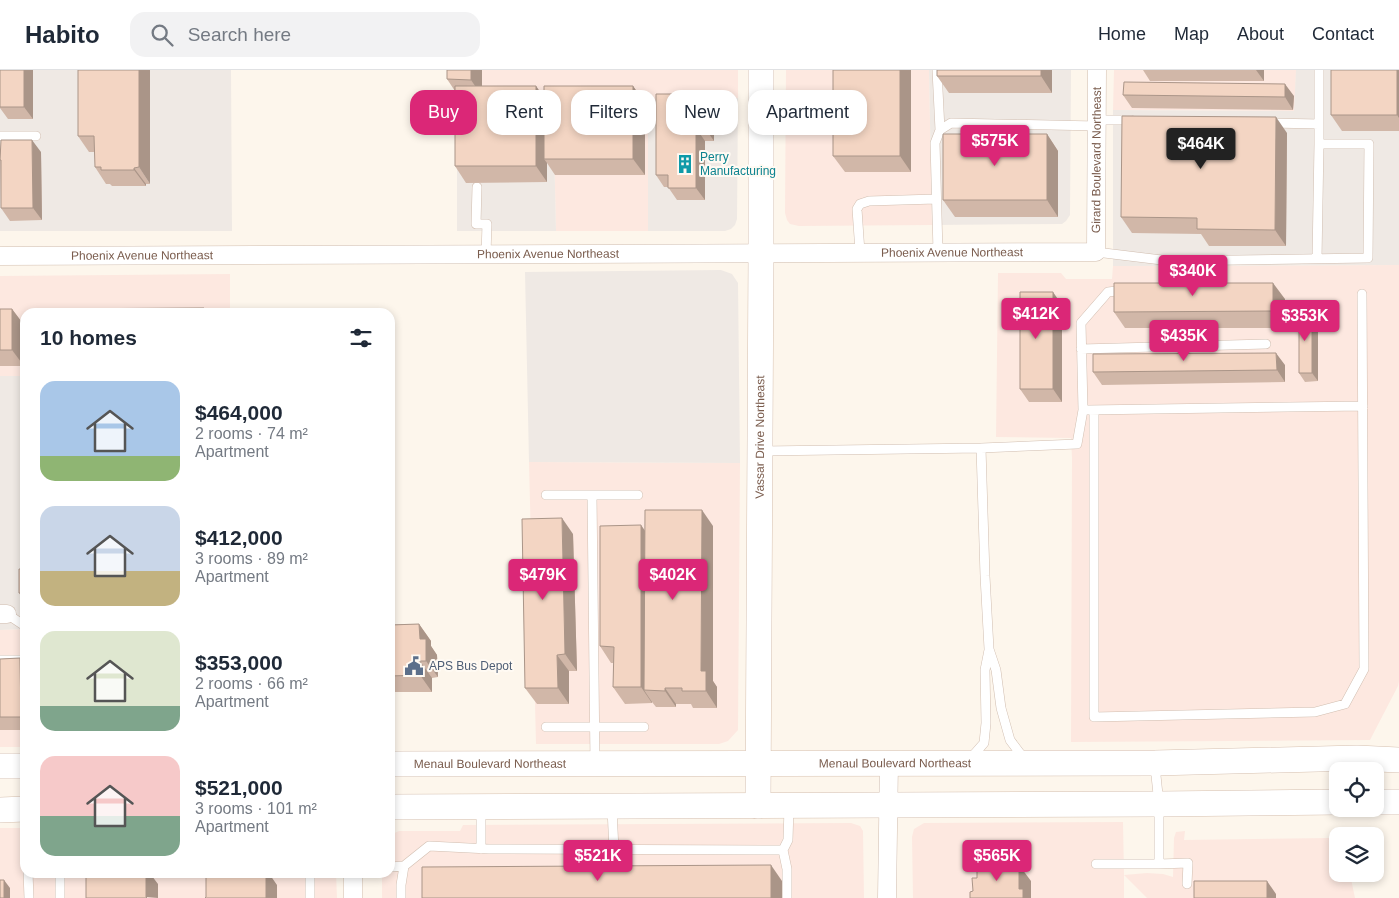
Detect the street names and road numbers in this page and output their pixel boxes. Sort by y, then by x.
street label: Girard Boulevard Northeast [1089,86,1104,233]
street label: Phoenix Avenue Northeast [881,245,1024,260]
street label: Phoenix Avenue Northeast [477,247,620,261]
street label: Phoenix Avenue Northeast [71,248,214,263]
street label: Vassar Drive Northeast [753,375,767,499]
street label: Menaul Boulevard Northeast [819,756,972,770]
street label: Menaul Boulevard Northeast [414,757,567,771]

